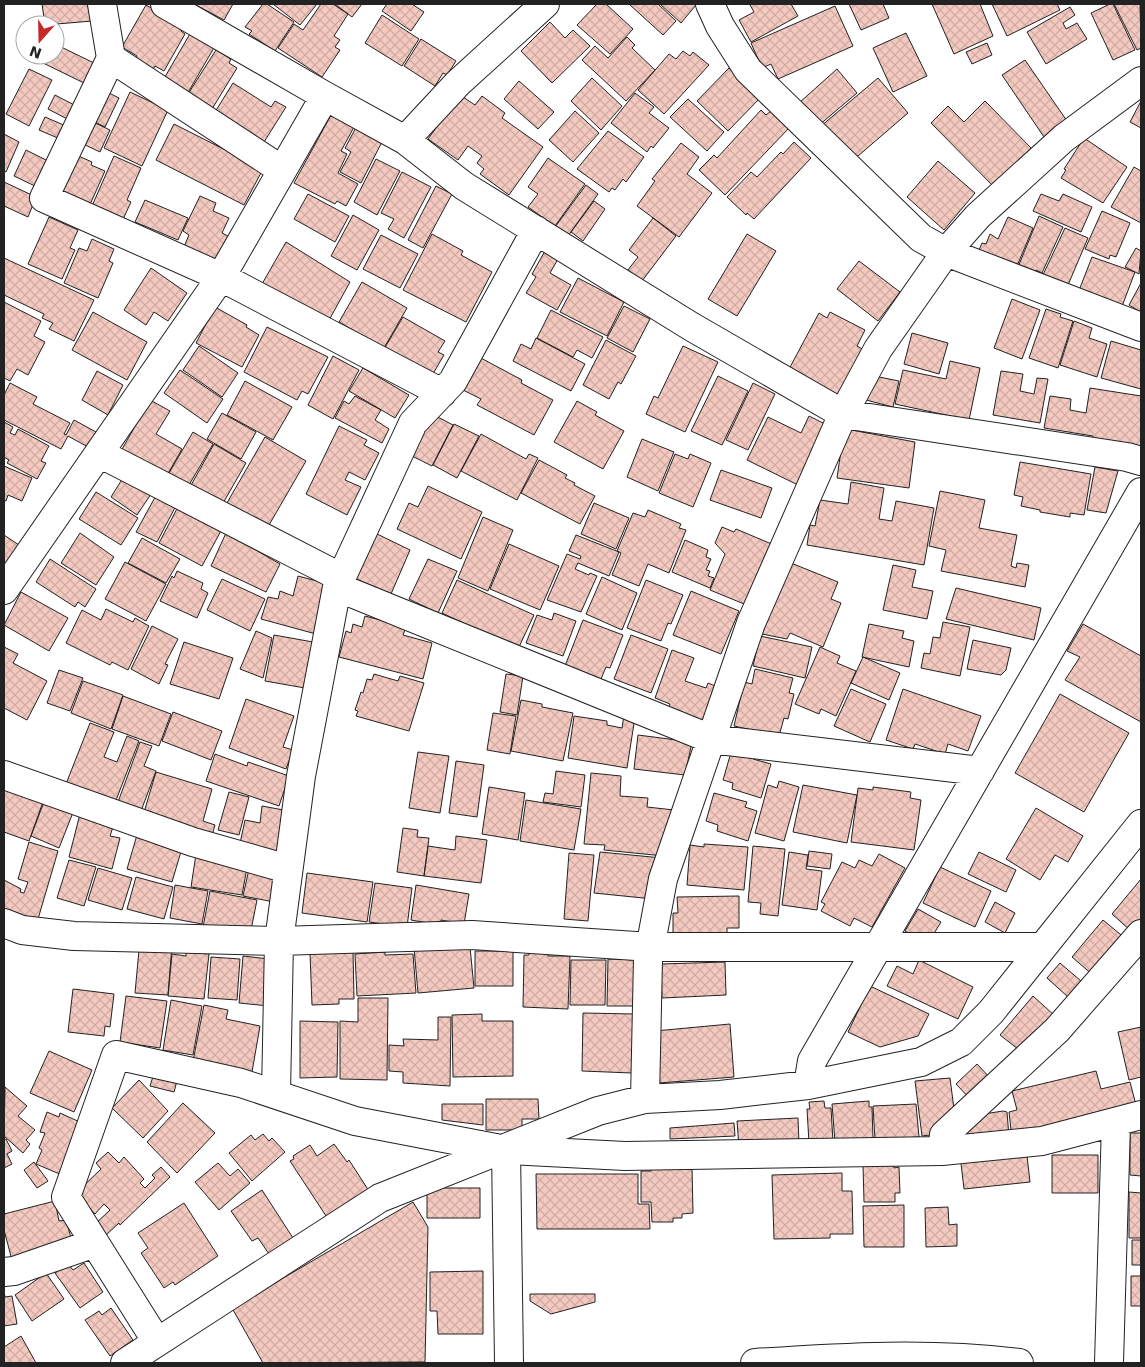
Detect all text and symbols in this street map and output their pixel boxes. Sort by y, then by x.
north arrow [15,15,65,65]
text: N [27,43,44,62]

